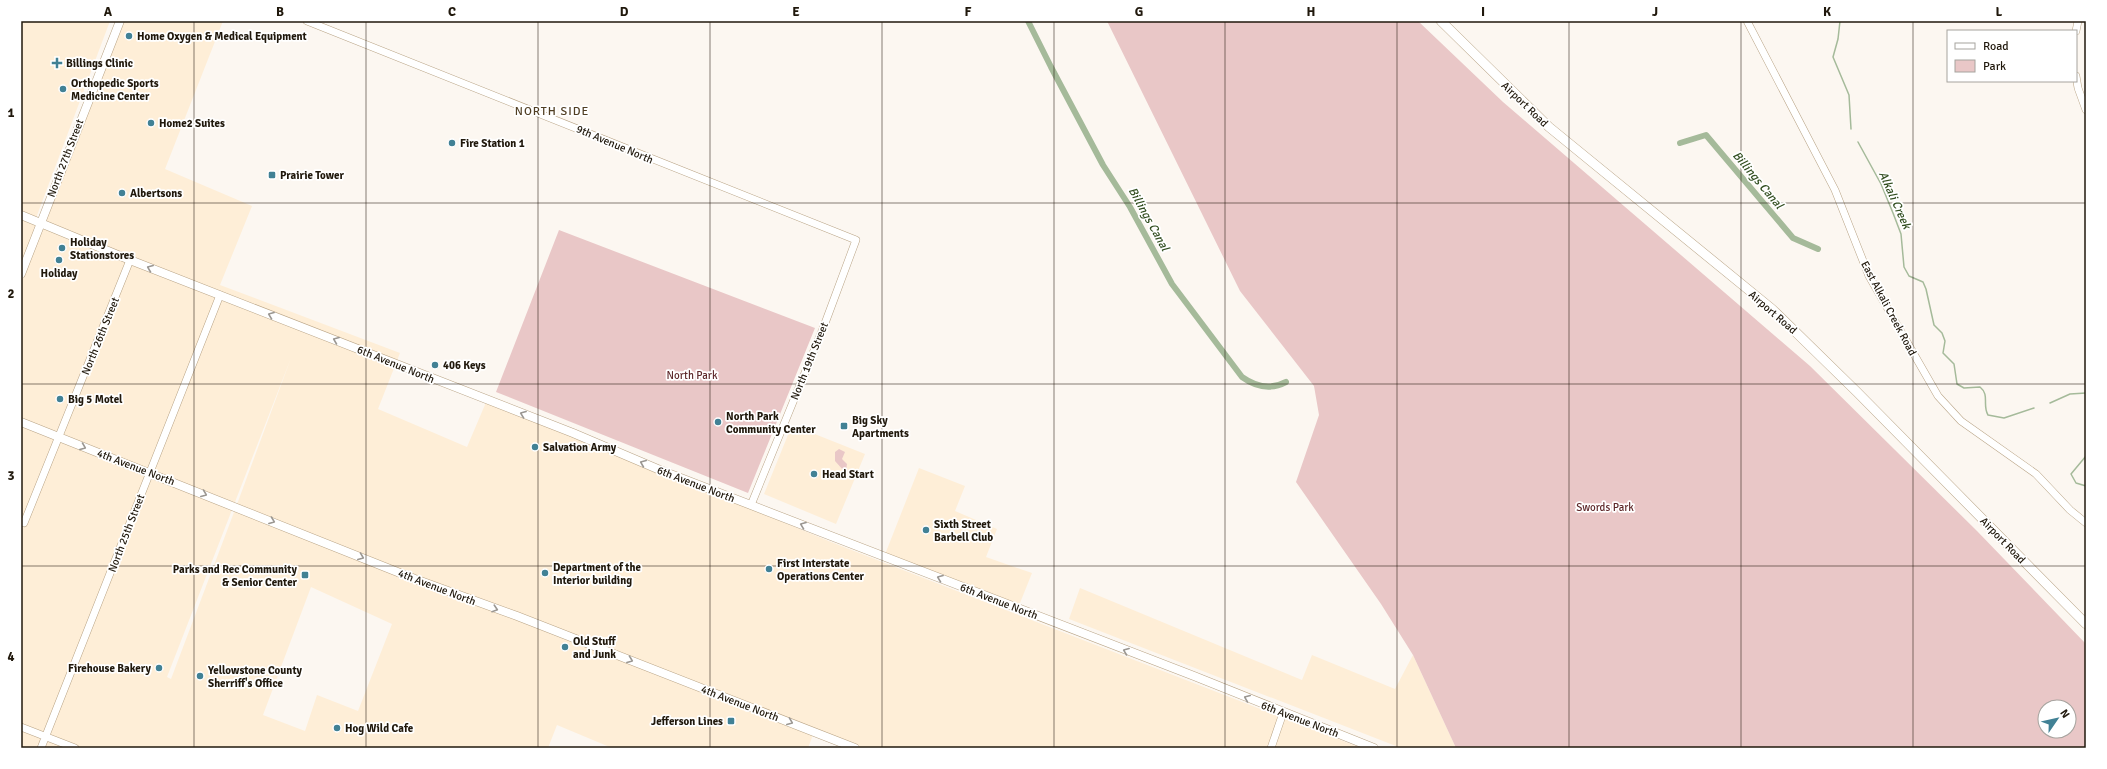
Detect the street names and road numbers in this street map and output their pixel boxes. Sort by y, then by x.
street label: Airport Road [1499,79,1551,130]
street label: North 27th Street [45,117,86,199]
street label: 9th Avenue North [574,122,655,167]
street label: East Alkali Creek Road [1858,259,1919,358]
street label: Airport Road [1746,288,1799,337]
street label: North 26th Street [79,295,122,377]
street label: North 19th Street [788,320,831,402]
street label: 6th Avenue North [355,343,436,386]
street label: 4th Avenue North [95,447,177,488]
street label: 6th Avenue North [655,464,737,505]
street label: North 25th Street [106,492,147,574]
street label: Airport Road [1977,514,2028,566]
street label: 4th Avenue North [396,567,478,608]
street label: 6th Avenue North [958,581,1040,622]
street label: 4th Avenue North [699,683,781,724]
street label: 6th Avenue North [1259,699,1341,740]

